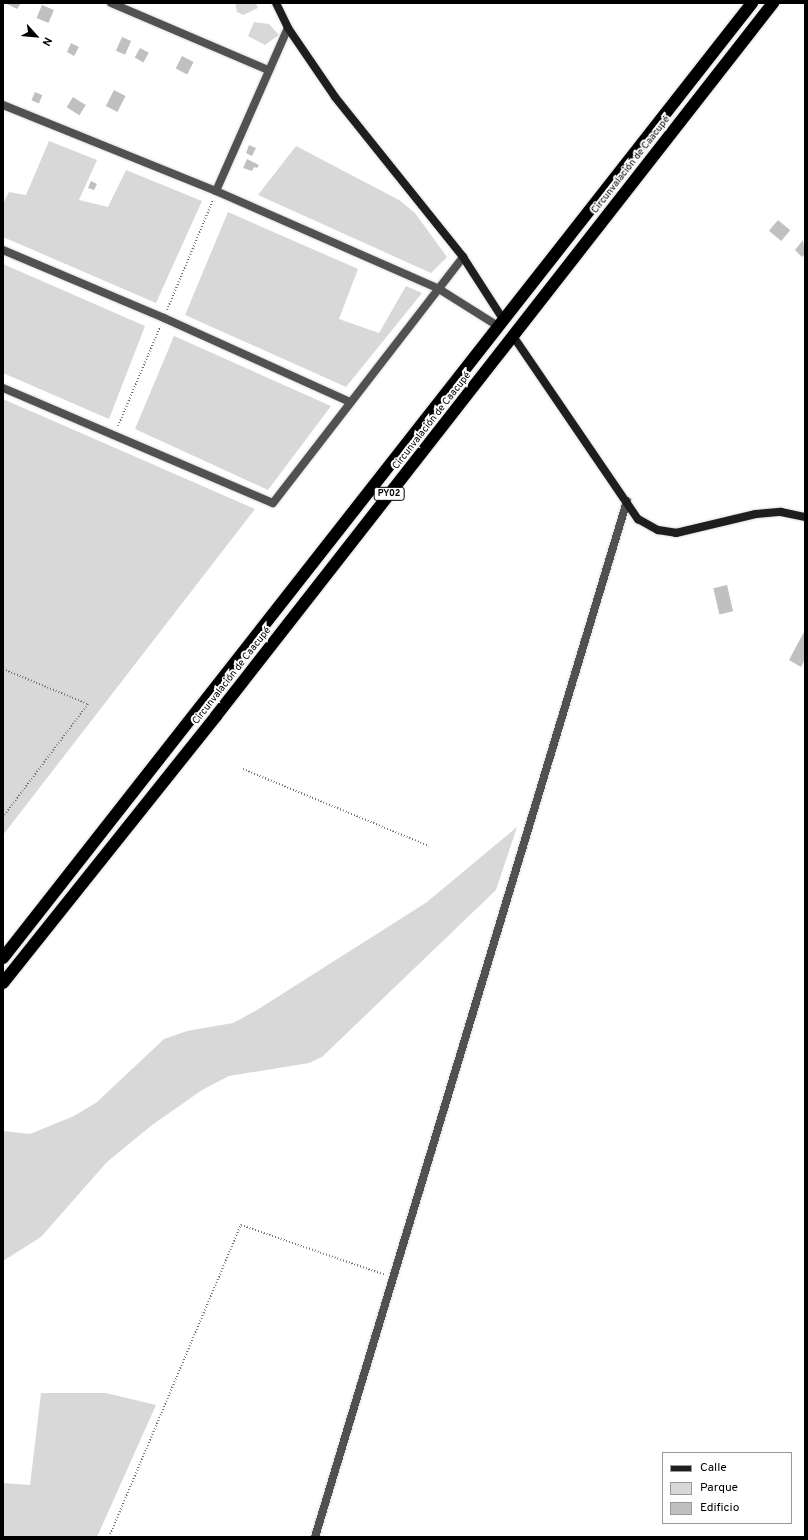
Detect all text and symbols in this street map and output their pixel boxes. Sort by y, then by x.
north arrow [16,16,56,56]
text: N [39,35,55,48]
street label: Circunvalación de Caacupé [589,114,673,216]
street label: Circunvalación de Caacupé [390,370,474,472]
road number: PY02 [373,487,405,501]
street label: Circunvalación de Caacupé [190,625,274,727]
legend [662,1452,792,1524]
text: Calle [700,1460,727,1476]
text: Parque [700,1480,738,1496]
text: Edificio [700,1500,739,1516]

